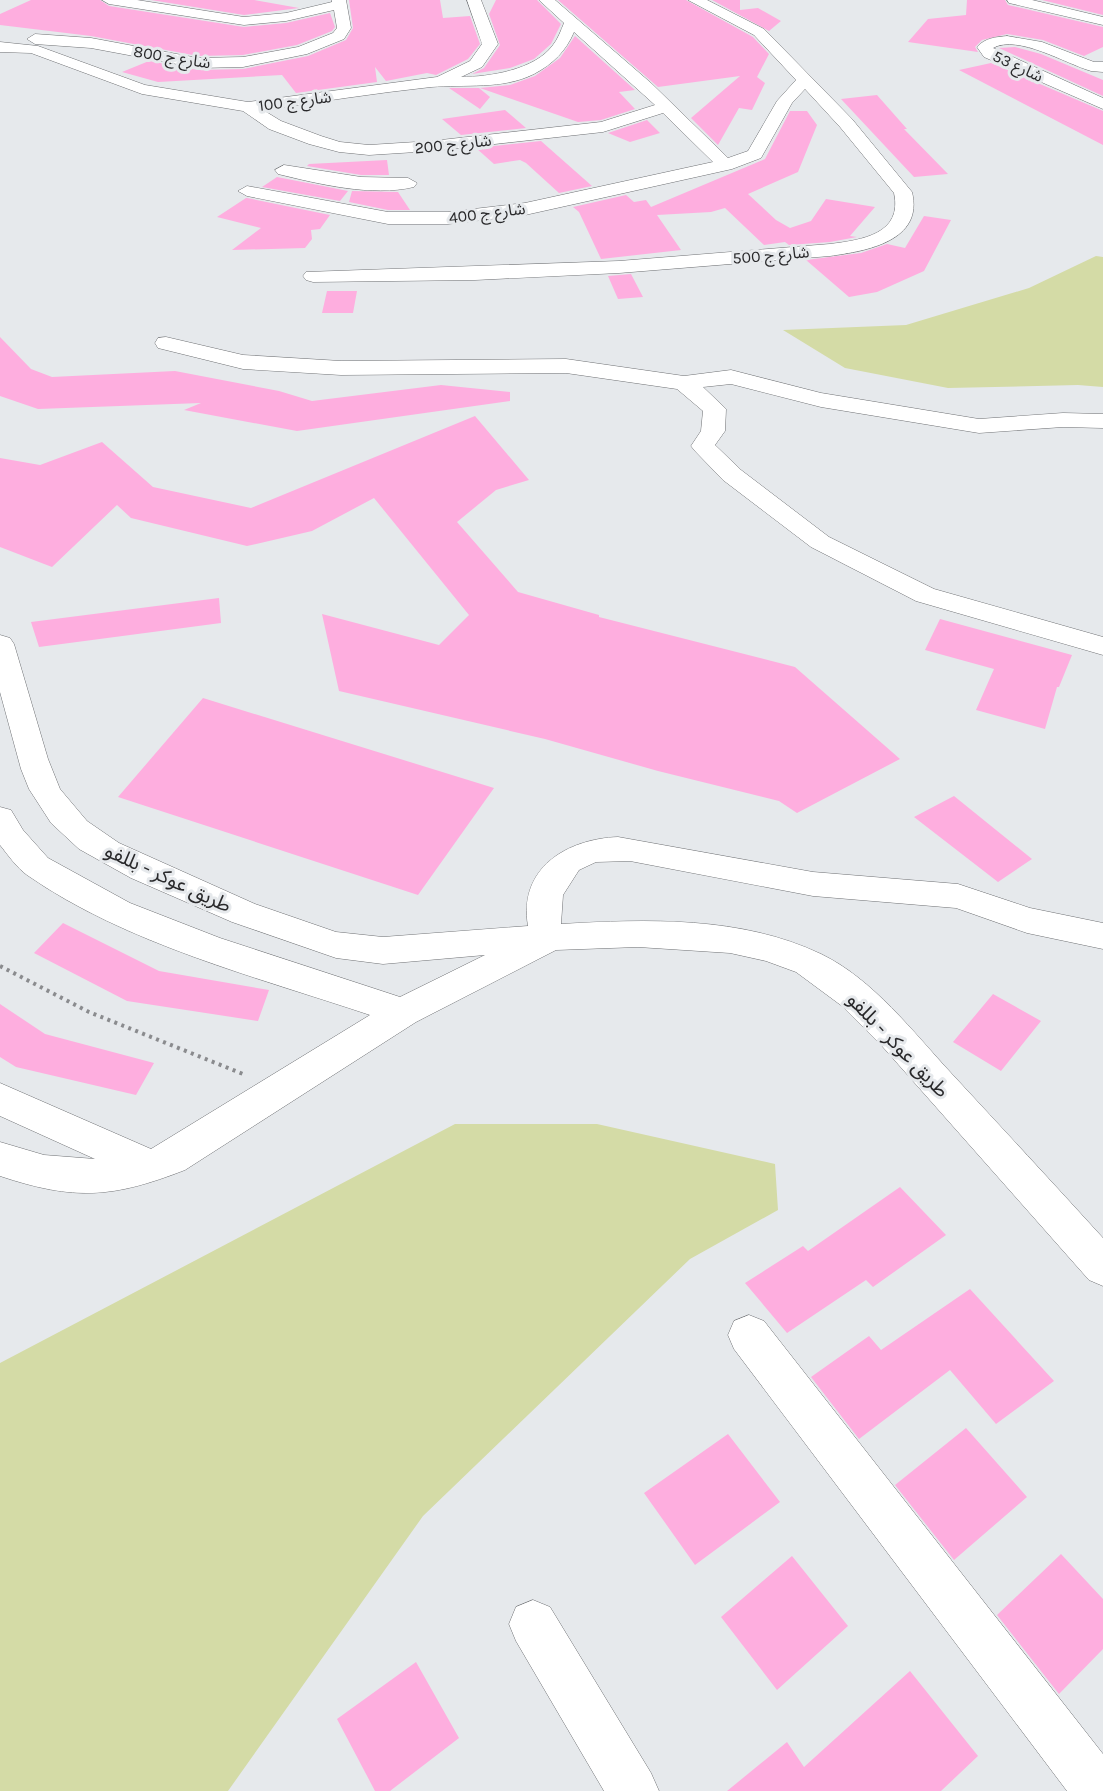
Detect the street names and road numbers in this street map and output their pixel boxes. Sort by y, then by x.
street label: شارع ج 800 [132,42,212,75]
street label: شارع 53 [988,46,1046,89]
street label: شارع ج 100 [257,87,333,118]
street label: شارع ج 200 [414,131,493,160]
street label: شارع ج 400 [448,199,527,230]
street label: شارع ج 500 [732,242,810,271]
street label: طريق عوكر - بللفو [101,839,235,918]
street label: طريق عوكر - بللفو [842,988,954,1103]

